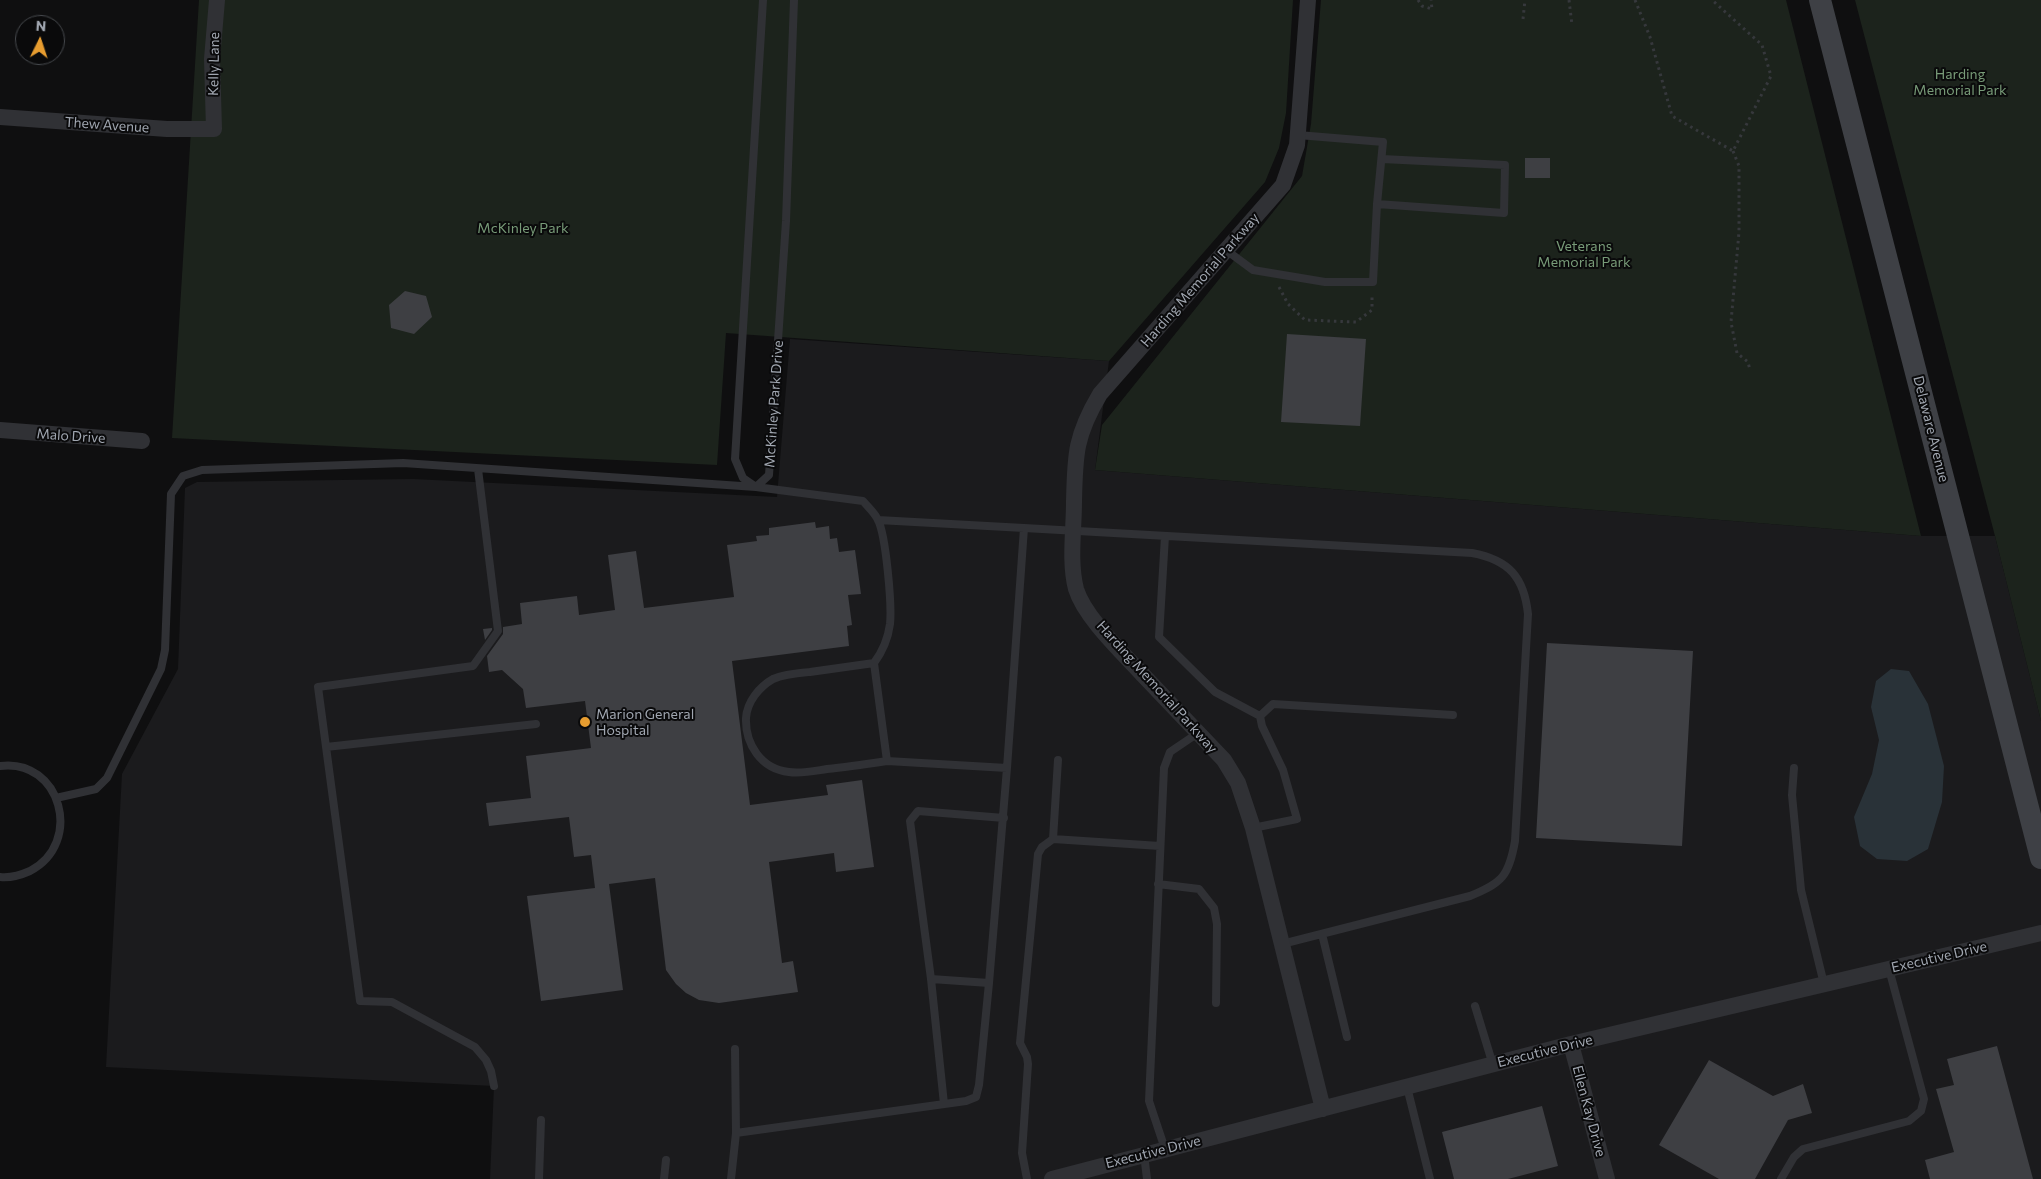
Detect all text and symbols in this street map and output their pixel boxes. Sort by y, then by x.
north arrow [15,15,65,65]
text: N [35,17,47,34]
street label: Kelly Lane [205,32,223,96]
park label: Harding Memorial Park [1913,66,2007,98]
street label: Thew Avenue [64,114,150,136]
street label: Harding Memorial Parkway [1137,210,1263,350]
park label: McKinley Park [477,220,569,236]
park label: Veterans Memorial Park [1537,238,1631,270]
street label: McKinley Park Drive [761,340,787,468]
street label: Delaware Avenue [1910,374,1952,484]
street label: Malo Drive [36,425,106,447]
street label: Harding Memorial Parkway [1093,617,1221,757]
place label: Marion General Hospital [596,706,694,739]
marker: Marion General Hospital [578,715,592,729]
street label: Executive Drive [1890,938,1988,976]
street label: Executive Drive [1496,1031,1594,1071]
street label: Ellen Kay Drive [1569,1064,1609,1158]
street label: Executive Drive [1104,1132,1202,1172]

